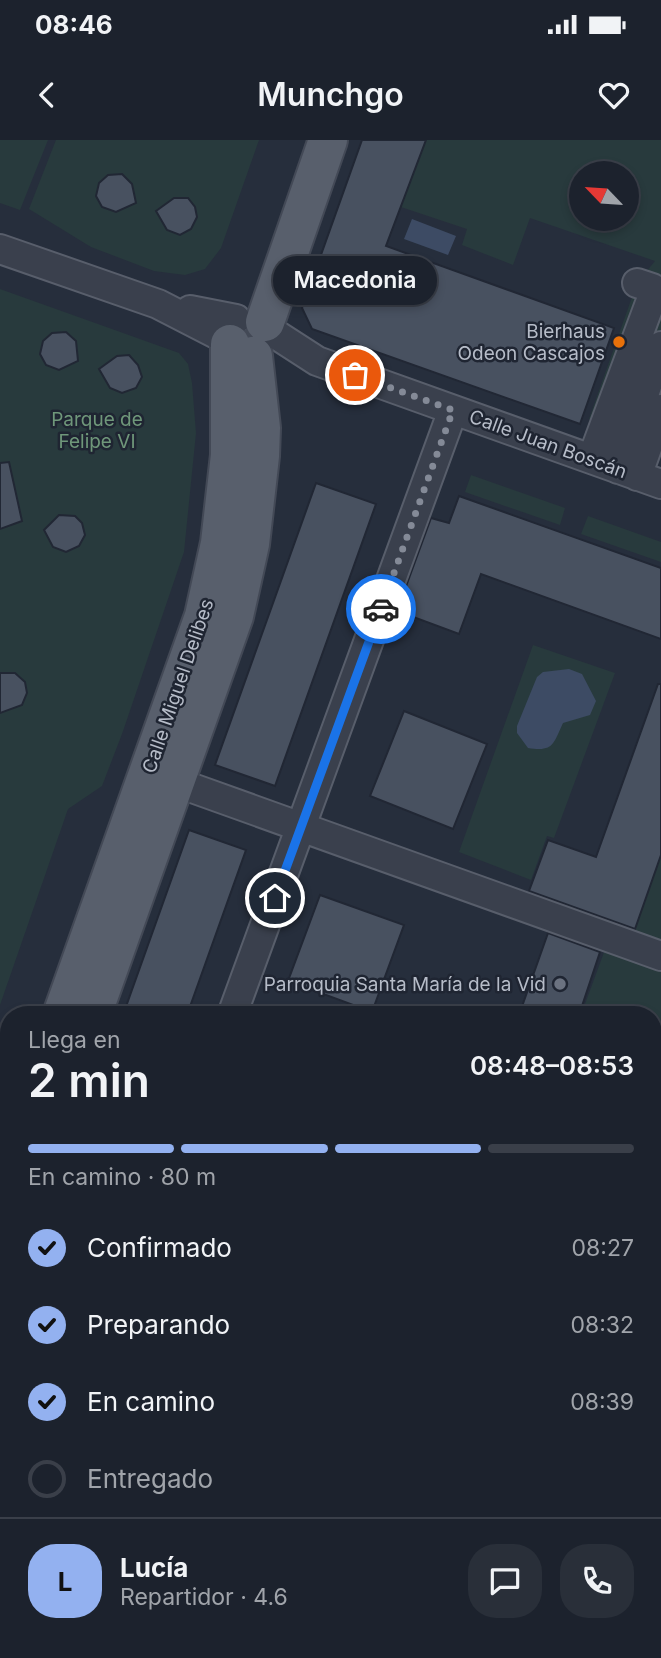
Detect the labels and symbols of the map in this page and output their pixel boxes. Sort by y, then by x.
north arrow [569,161,639,231]
callout: Macedonia [273,256,437,305]
place label: Bierhaus Odeon Cascajos [457,320,605,365]
marker: Bierhaus Odeon Cascajos [611,334,627,350]
pin [325,345,385,405]
street label: Calle Juan Boscán [466,405,630,483]
park label: Parque de Felipe VI [51,408,143,453]
courier [346,574,416,644]
street label: Calle Miguel Delibes [137,596,219,776]
pin [245,868,305,928]
place label: Parroquia Santa María de la Vid [264,973,546,996]
marker: Parroquia Santa María de la Vid [552,976,568,992]

